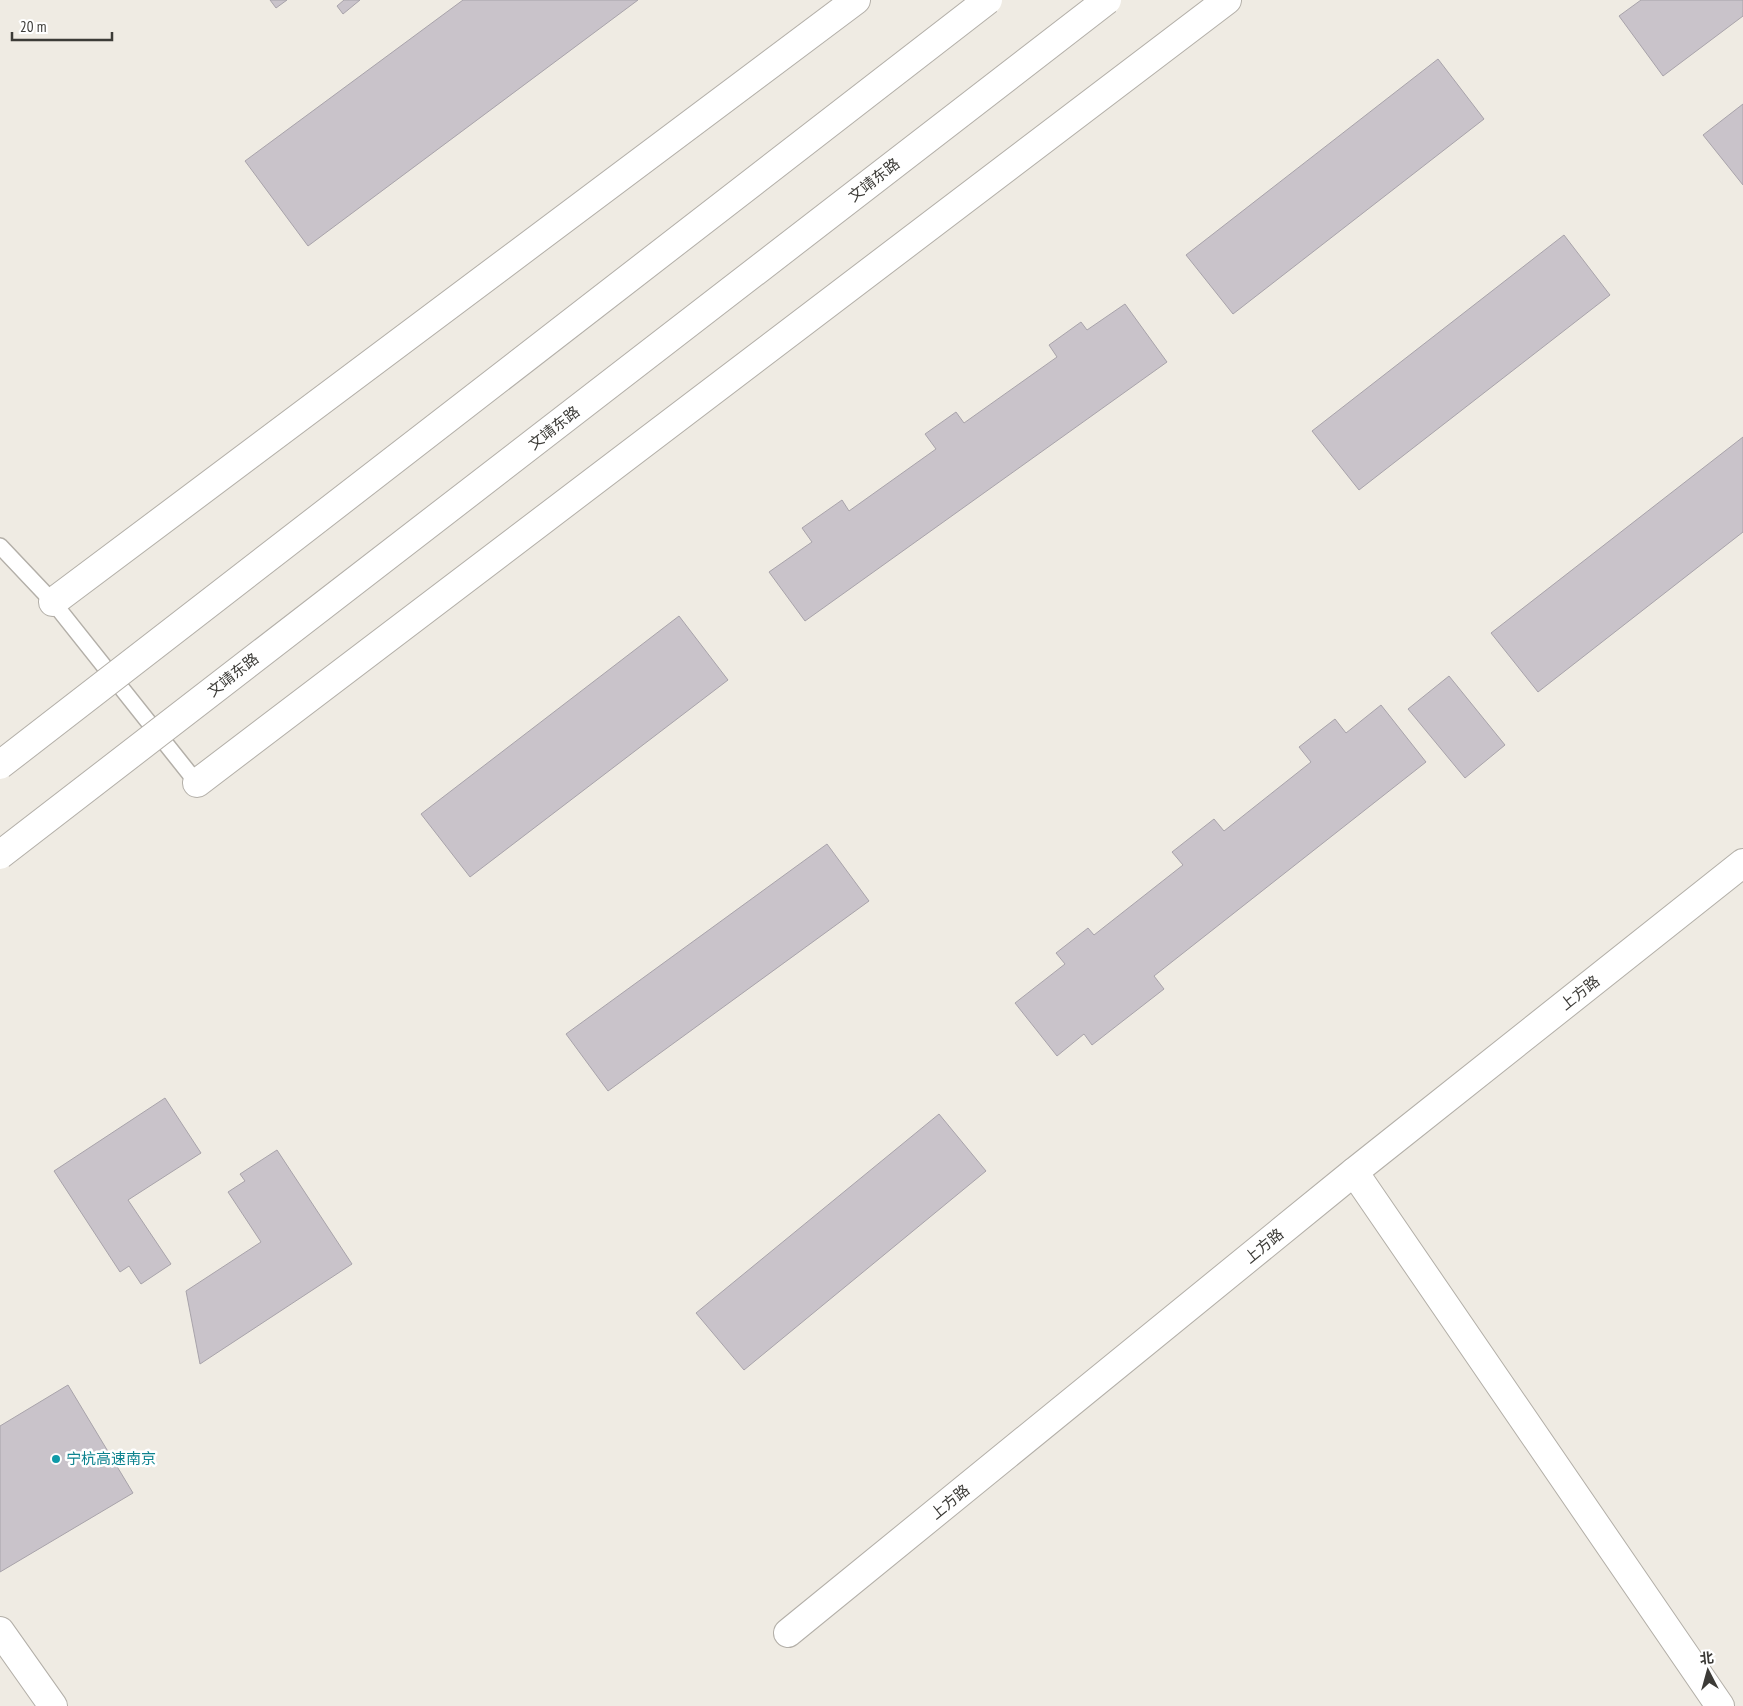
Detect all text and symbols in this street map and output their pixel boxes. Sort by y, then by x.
scale bar [12,10,112,42]
text: 20 m [20,17,46,36]
street label: 文靖东路 [844,154,903,206]
street label: 文靖东路 [524,402,583,454]
street label: 文靖东路 [203,649,262,701]
street label: 上方路 [1556,971,1603,1014]
street label: 上方路 [1240,1224,1287,1267]
place label: 宁杭高速南京 [66,1449,156,1468]
marker: 宁杭高速南京 [50,1453,62,1465]
street label: 上方路 [926,1480,973,1523]
north arrow [1683,1646,1733,1696]
text: 北 [1699,1648,1715,1668]

